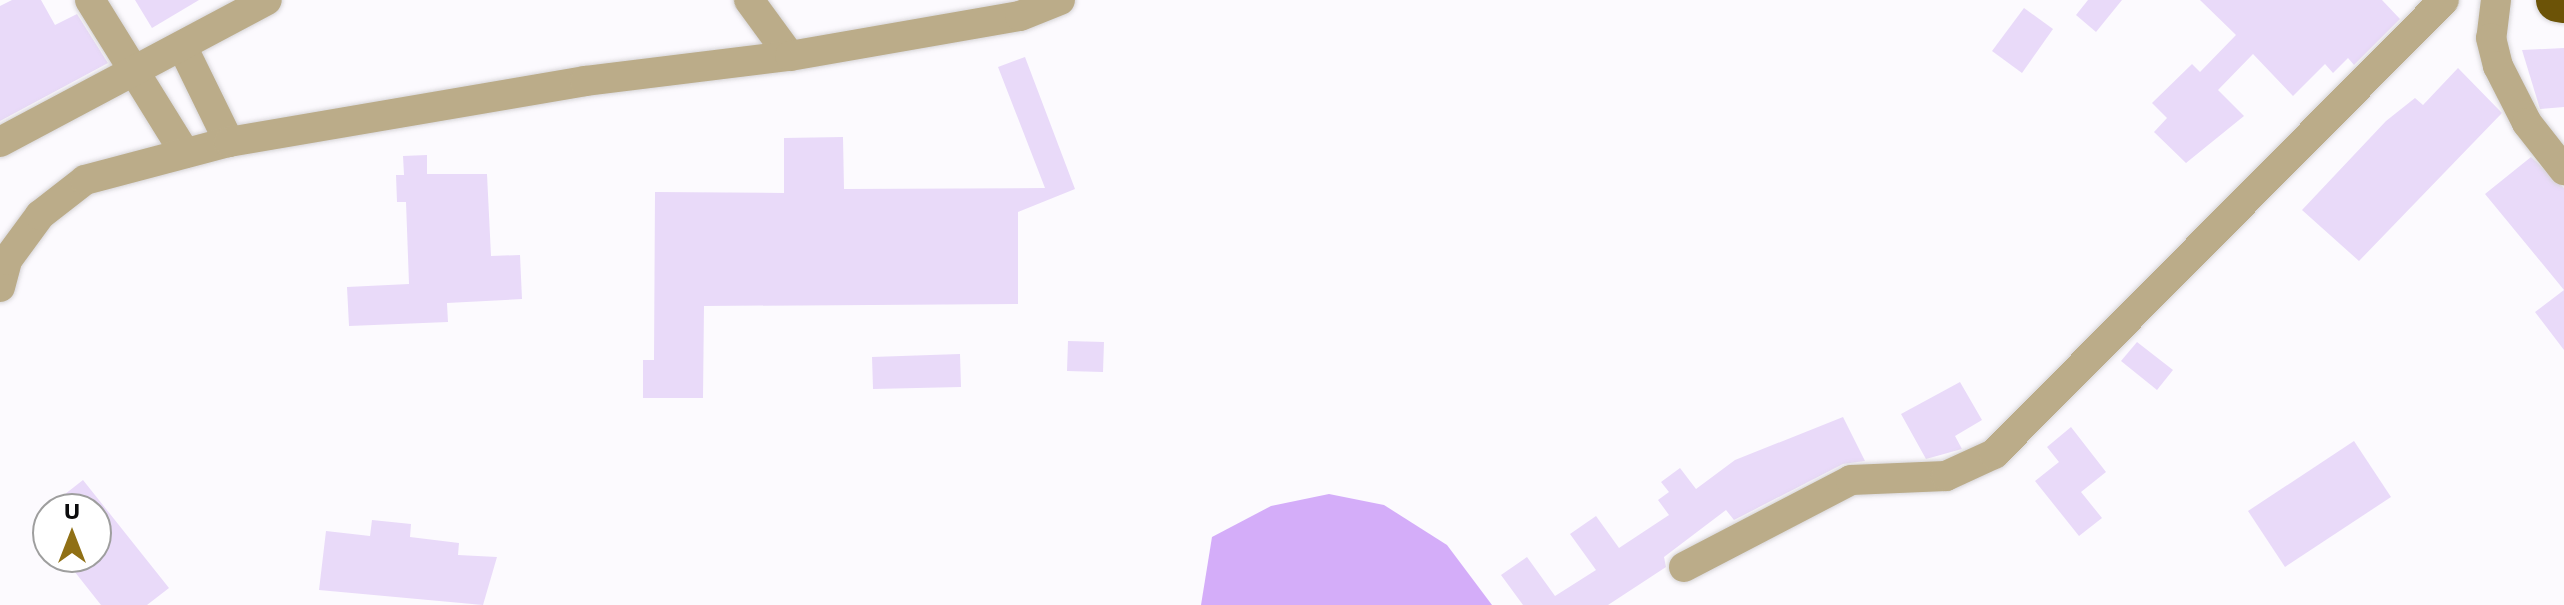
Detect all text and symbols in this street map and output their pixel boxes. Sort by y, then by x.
north arrow [32,493,112,573]
text: U [64,497,80,524]

